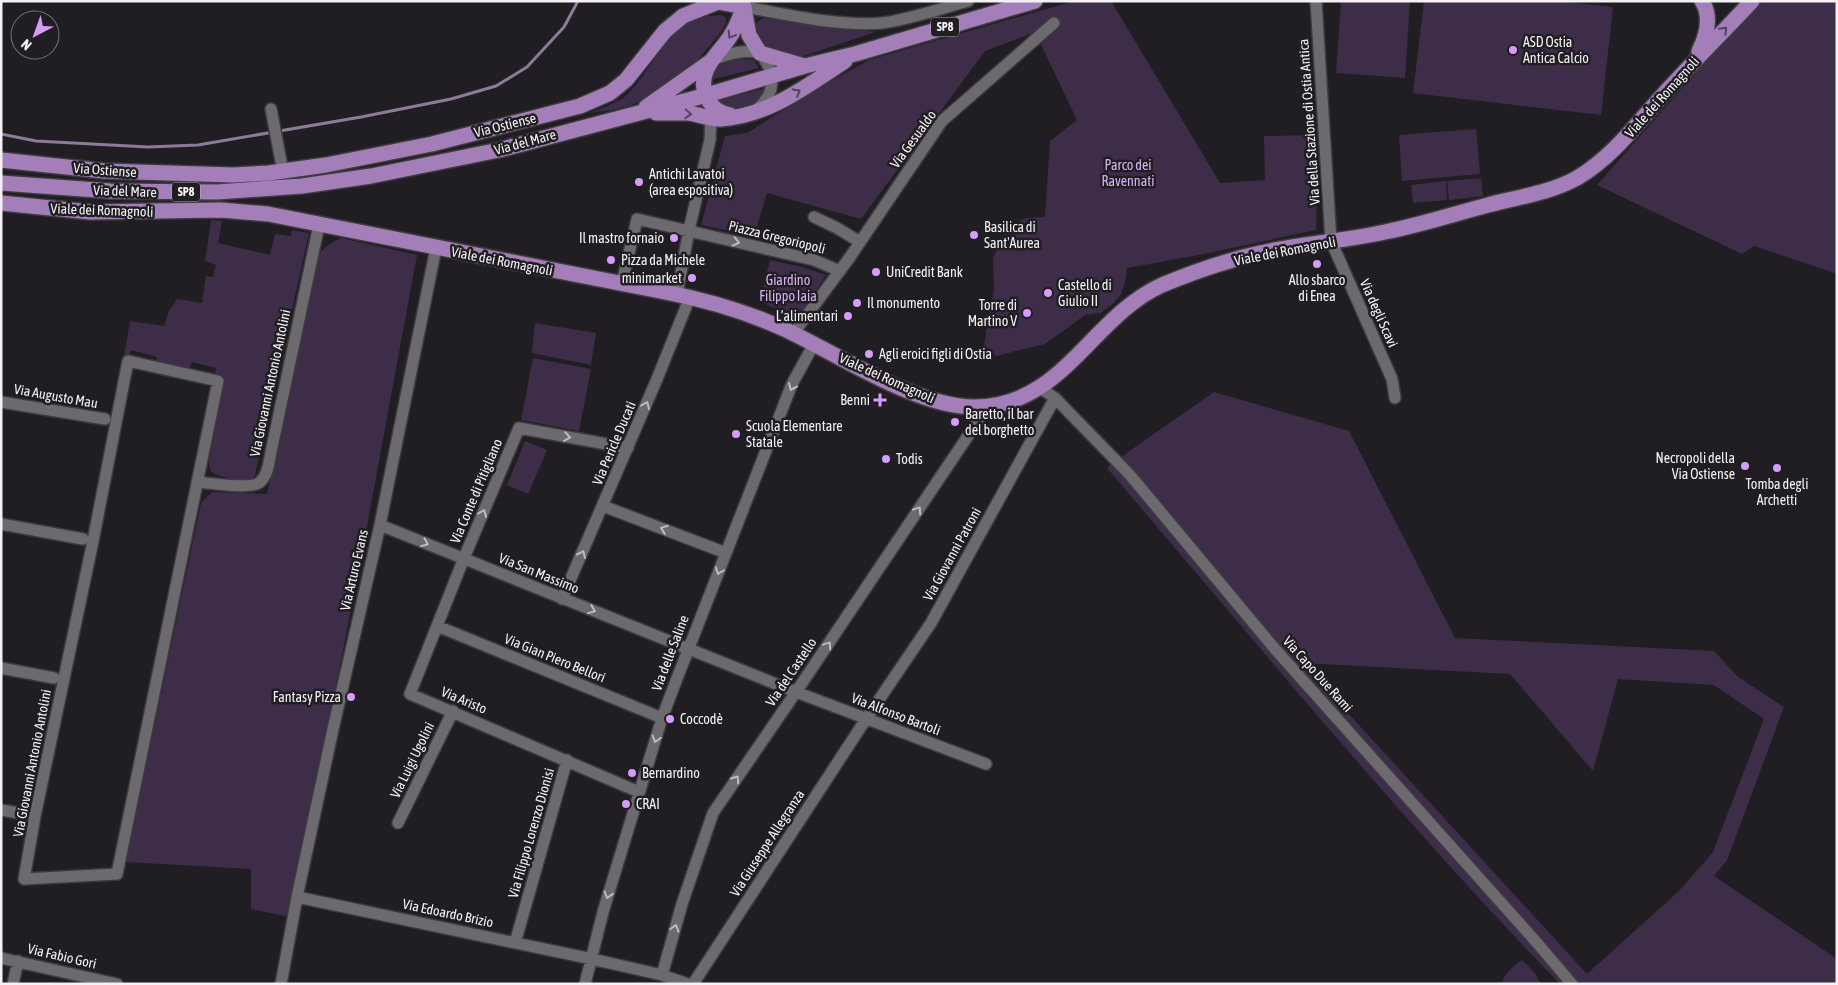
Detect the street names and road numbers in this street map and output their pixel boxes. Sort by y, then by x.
road number: SP8 [931,18,959,36]
street label: Via della Stazione di Ostia Antica [1295,38,1323,206]
street label: Viale dei Romagnoli [1622,53,1702,141]
street label: Via Gesualdo [887,107,939,171]
street label: Via Ostiense [472,110,538,140]
street label: Via del Mare [492,126,558,158]
street label: Via Ostiense [73,160,137,180]
street label: Via del Mare [93,182,157,200]
road number: SP8 [172,182,200,202]
street label: Viale dei Romagnoli [50,200,154,220]
street label: Piazza Gregoriopoli [727,217,827,257]
street label: Viale dei Romagnoli [1233,233,1337,269]
street label: Viale dei Romagnoli [450,243,554,279]
street label: Via degli Scavi [1357,276,1401,350]
street label: Via Giovanni Antonio Antolini [247,308,293,458]
street label: Viale dei Romagnoli [837,350,937,406]
street label: Via Augusto Mau [13,381,99,411]
street label: Via Pericle Ducati [589,399,639,487]
street label: Via Conte di Pitigliano [447,436,505,546]
street label: Via Giovanni Patroni [920,505,984,603]
street label: Via Arturo Evans [337,528,371,612]
street label: Via San Massimo [496,550,582,596]
street label: Via delle Saline [648,613,692,693]
street label: Via Gian Piero Bellori [502,630,608,686]
street label: Via Capo Due Rami [1280,633,1356,715]
street label: Via del Castello [762,635,820,709]
street label: Via Aristo [439,683,489,717]
street label: Via Giovanni Antonio Antolini [10,688,54,838]
street label: Via Alfonso Bartoli [849,690,943,738]
street label: Via Luigi Ugolini [387,719,437,801]
street label: Via Filippo Lorenzo Dionisi [505,766,557,900]
street label: Via Giuseppe Allegranza [727,787,807,899]
street label: Via Edoardo Brizio [401,896,495,930]
street label: Via Fabio Gori [26,940,98,972]

